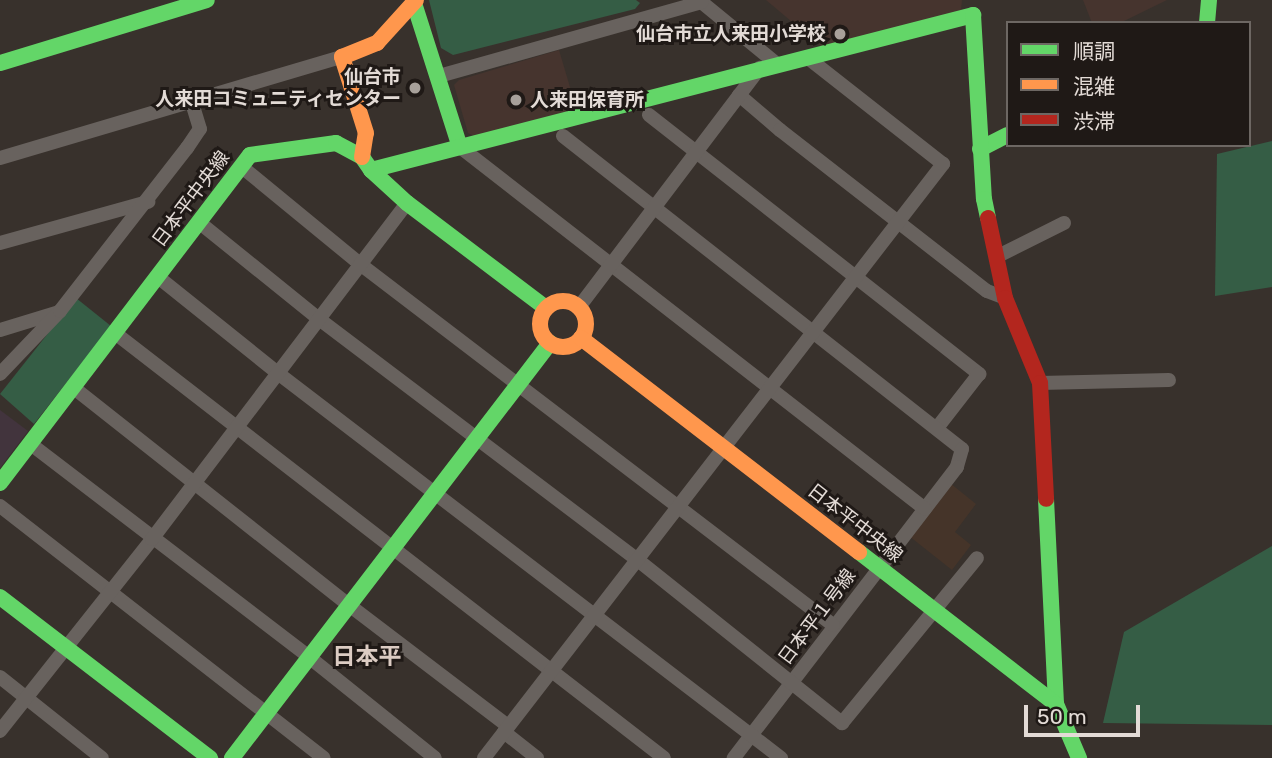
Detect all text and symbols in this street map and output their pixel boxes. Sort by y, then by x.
legend [1006,21,1251,147]
place label: 仙台市立人来田小学校 [636,23,826,45]
marker: 仙台市立人来田小学校 [832,26,848,42]
text: 順調 [1073,39,1115,64]
place label: 仙台市 人来田コミュニティセンター [154,66,401,110]
text: 混雑 [1073,74,1115,99]
marker: 仙台市 人来田コミュニティセンター [407,80,423,96]
place label: 人来田保育所 [530,89,644,111]
marker: 人来田保育所 [508,92,524,108]
text: 渋滞 [1073,109,1115,134]
street label: 日本平中央線 [148,147,234,251]
street label: 日本平中央線 [803,479,907,567]
street label: 日本平１号線 [774,565,860,669]
district label: 日本平 [333,642,401,670]
scale bar [1027,692,1142,736]
text: 50 m [1037,704,1087,729]

